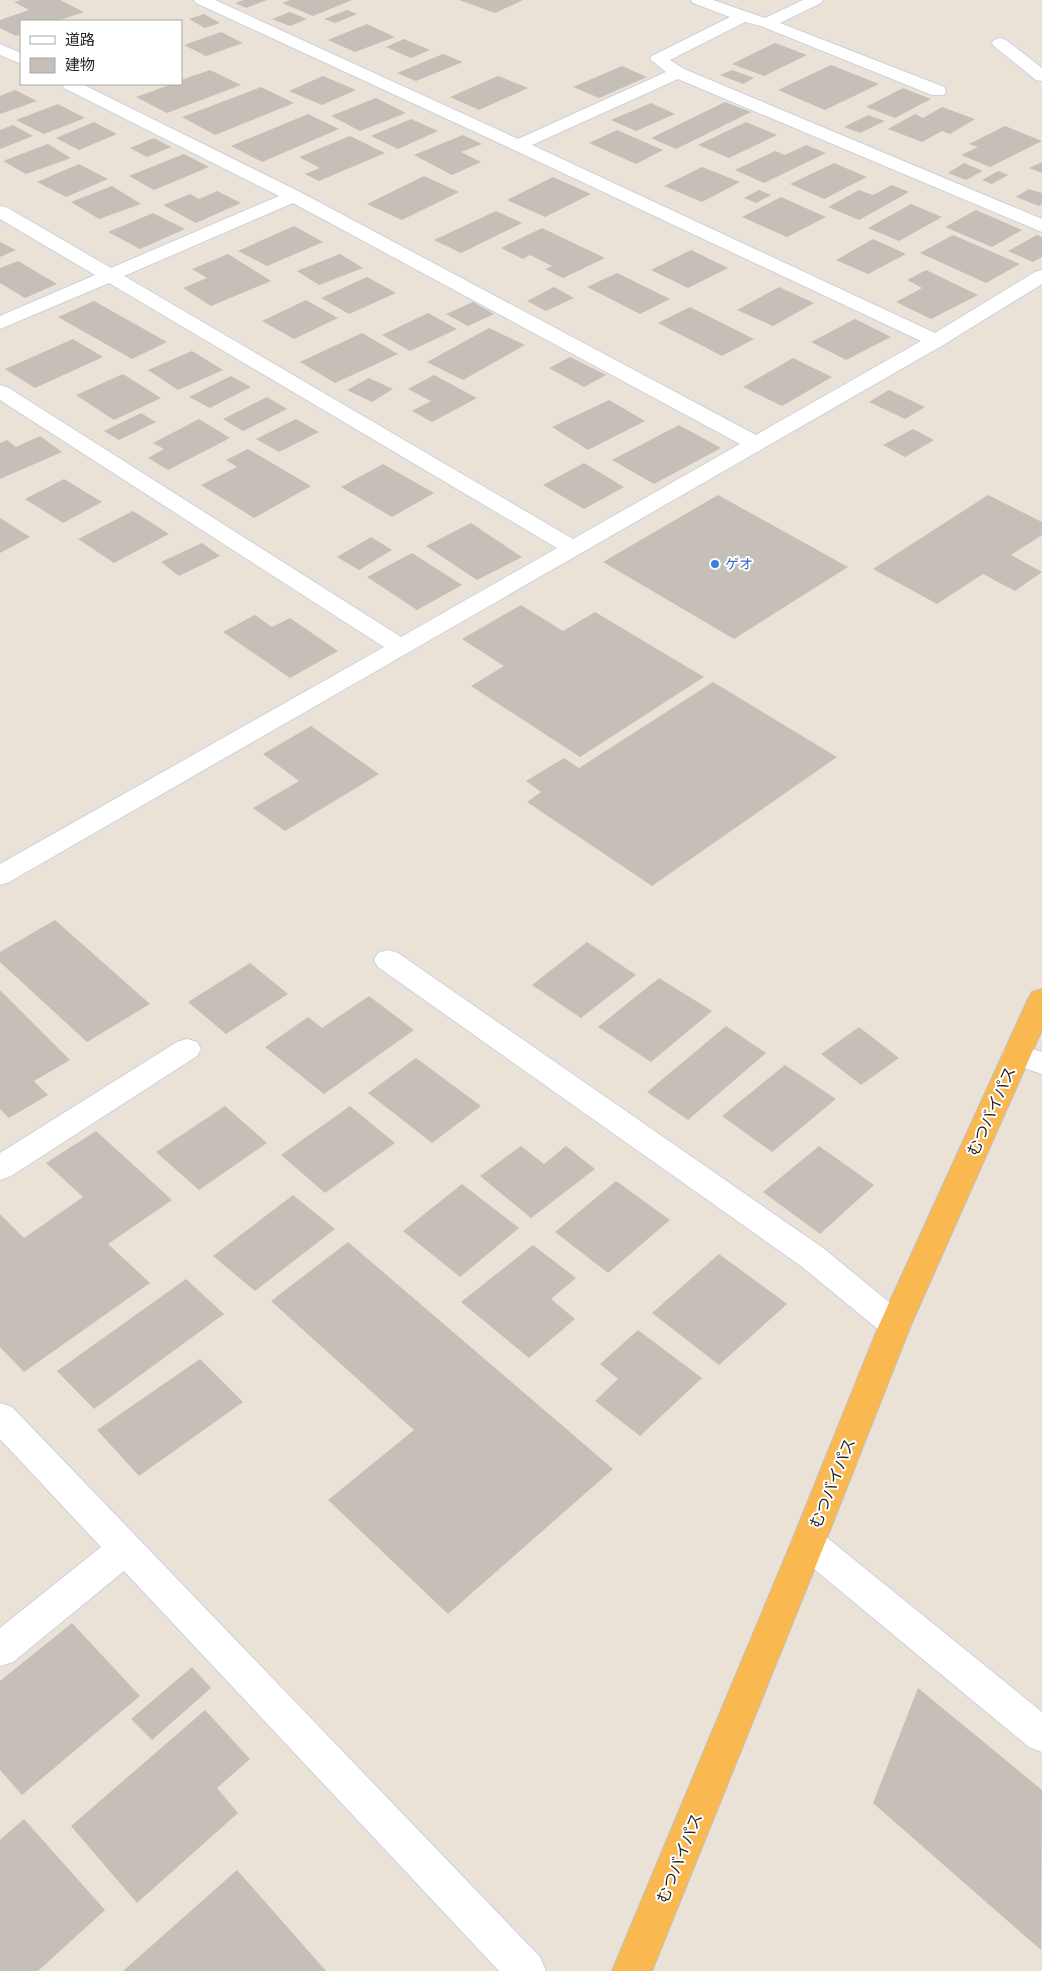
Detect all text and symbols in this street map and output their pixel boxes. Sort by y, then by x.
legend [20,20,182,85]
text: 道路 [65,29,95,50]
text: 建物 [65,54,95,75]
place label: ゲオ [725,554,753,573]
marker: ゲオ [709,558,721,570]
street label: むつバイパス [961,1063,1021,1159]
street label: むつバイパス [804,1435,860,1531]
street label: むつバイパス [651,1810,707,1906]

